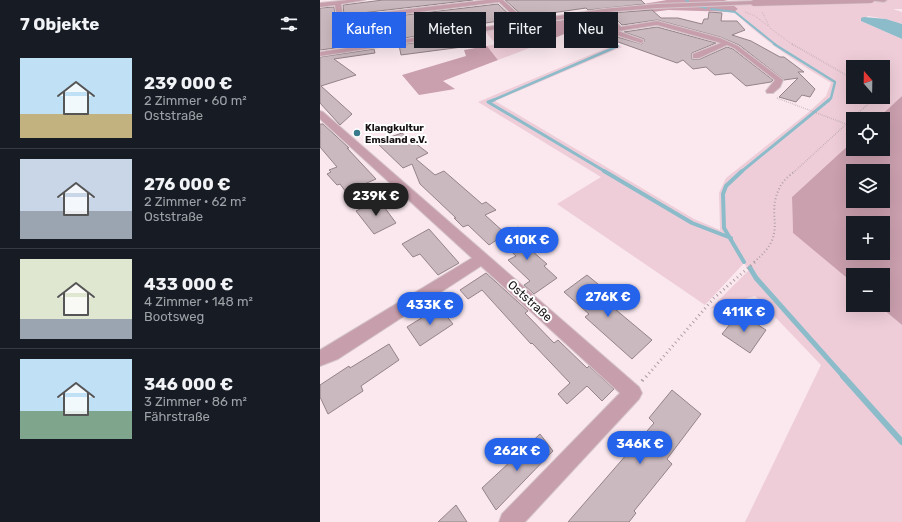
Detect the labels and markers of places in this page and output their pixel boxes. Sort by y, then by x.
place label: Klangkultur Emsland e.V. [365,122,427,146]
marker: Klangkultur Emsland e.V. [352,128,362,138]
pin: 239K € [343,183,409,217]
pin: 610K € [494,227,560,261]
pin: 276K € [575,284,641,318]
pin: 433K € [397,292,463,326]
pin: 411K € [711,299,777,333]
pin: 346K € [607,431,673,465]
pin: 262K € [484,438,550,472]

